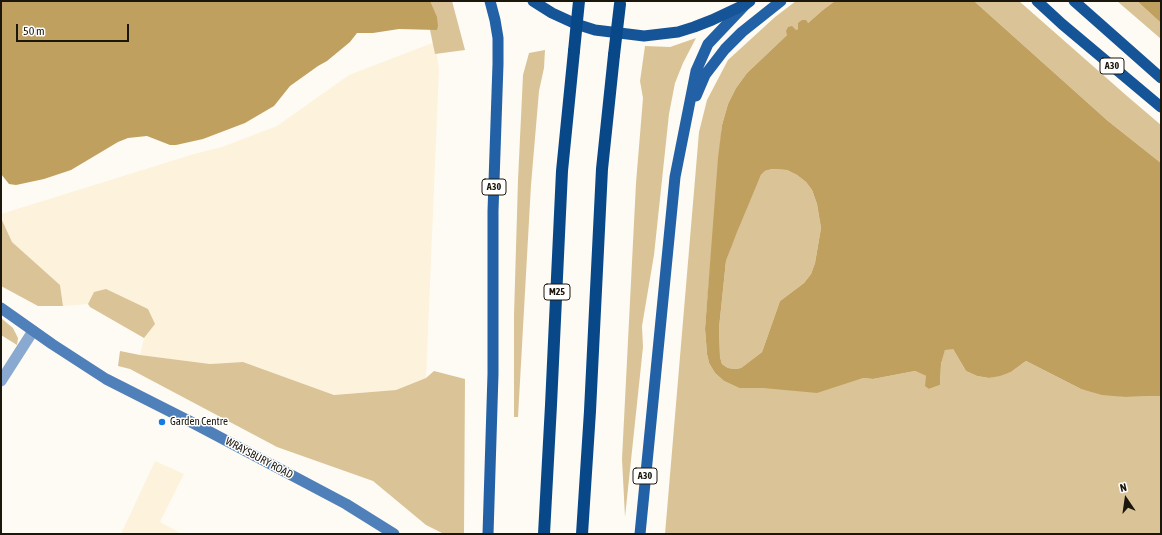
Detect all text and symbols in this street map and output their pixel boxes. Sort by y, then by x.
scale bar [18,16,131,42]
text: 50 m [23,24,45,38]
road number: A30 [1100,58,1124,74]
road number: A30 [482,179,506,195]
road number: M25 [544,284,570,300]
place label: Garden Centre [170,415,228,429]
marker: Garden Centre [157,417,167,427]
street label: WRAYSBURY ROAD [223,435,295,481]
road number: A30 [633,468,657,484]
north arrow [1106,479,1146,519]
text: N [1119,481,1128,494]

